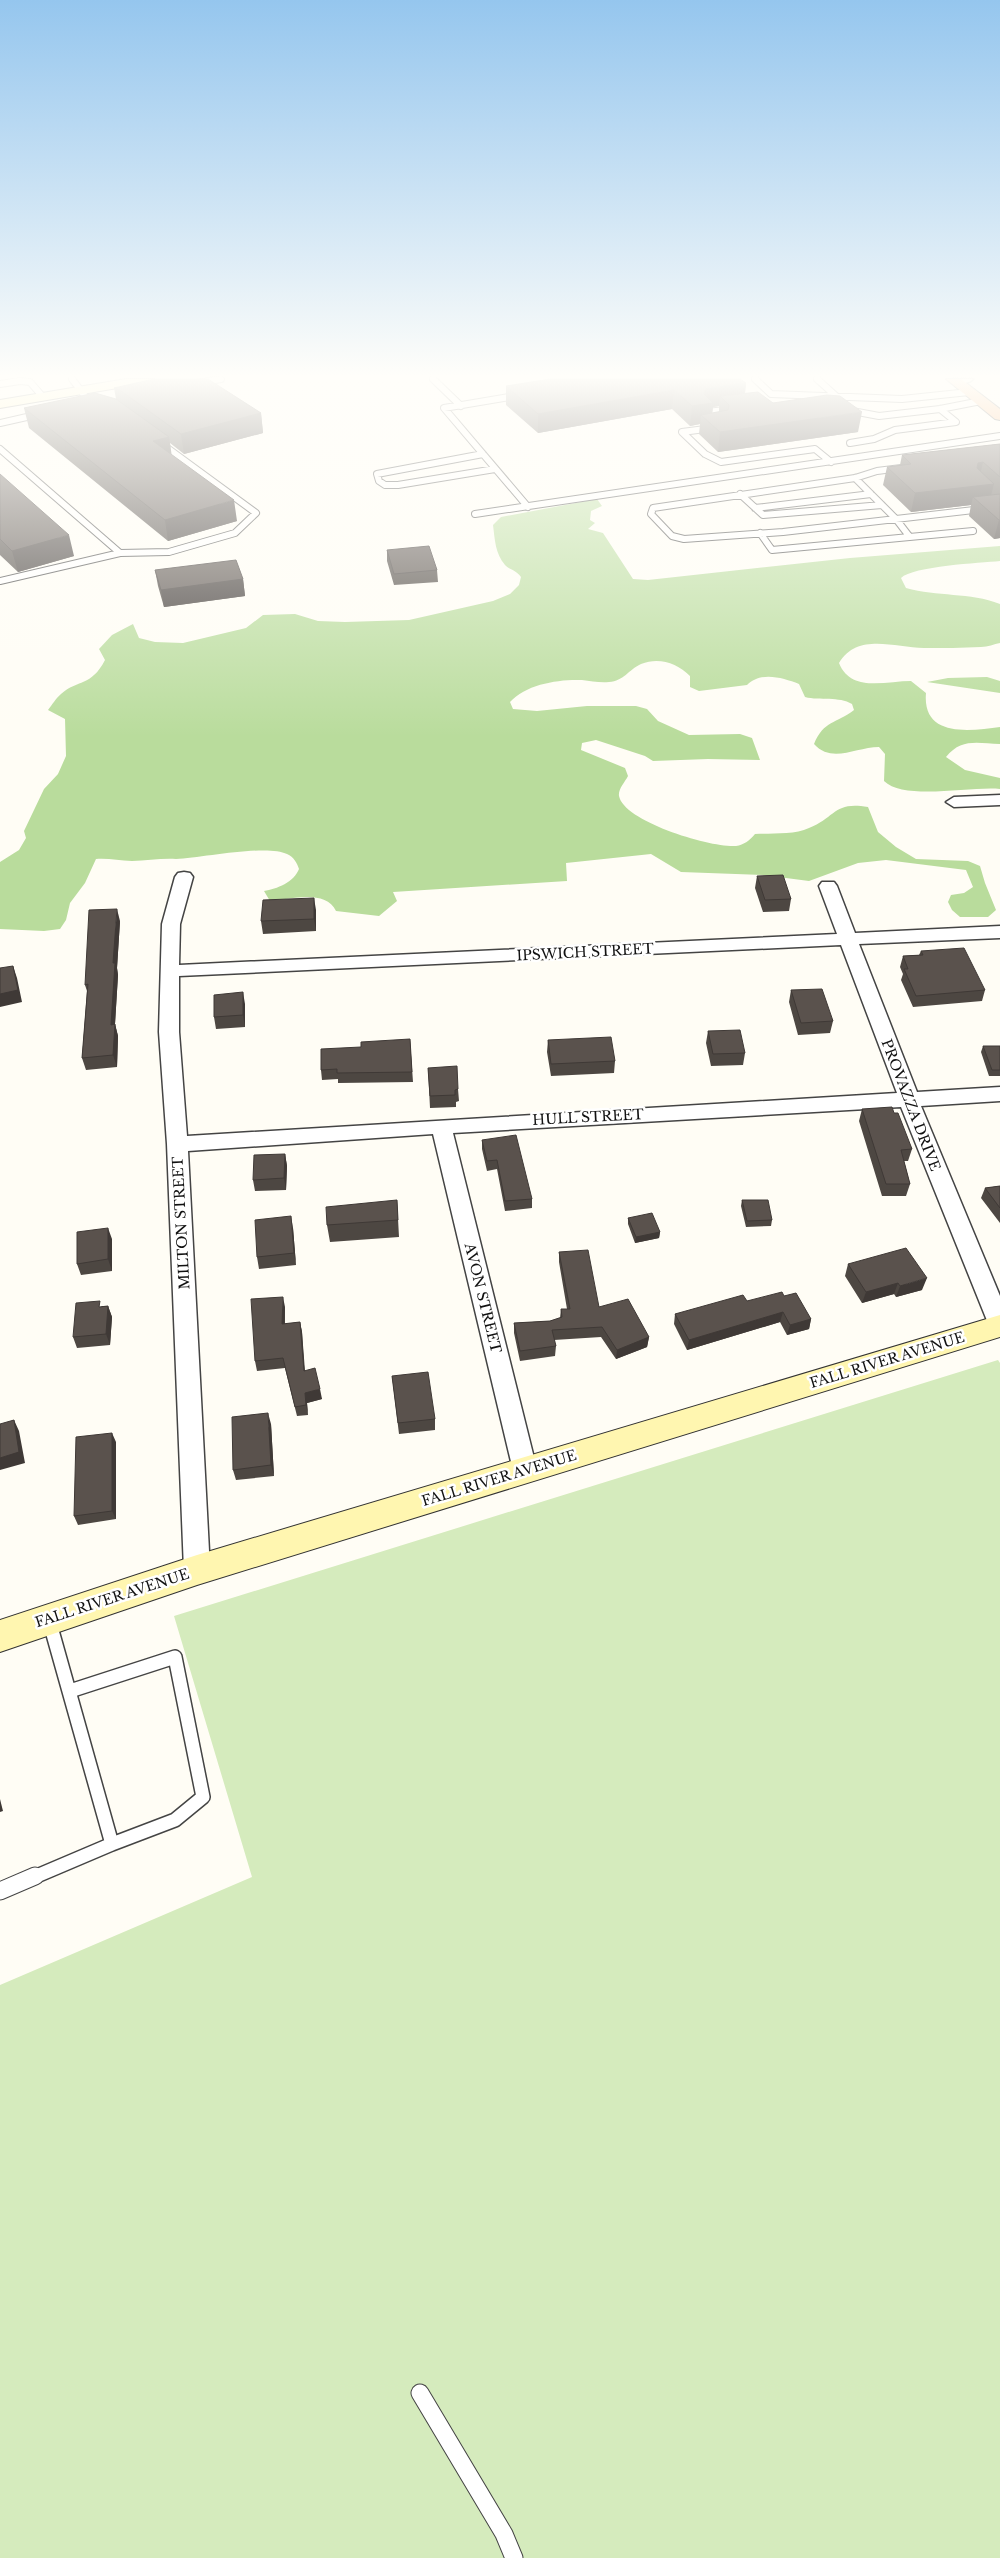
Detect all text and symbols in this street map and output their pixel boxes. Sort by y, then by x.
street label: IPSWICH STREET [516,939,654,965]
street label: PROVAZZA DRIVE [878,1036,944,1174]
street label: HULL STREET [532,1105,644,1129]
street label: MILTON STREET [169,1156,193,1290]
street label: AVON STREET [460,1240,505,1355]
street label: FALL RIVER AVENUE [807,1328,967,1392]
street label: FALL RIVER AVENUE [419,1446,579,1510]
street label: FALL RIVER AVENUE [33,1565,191,1631]

